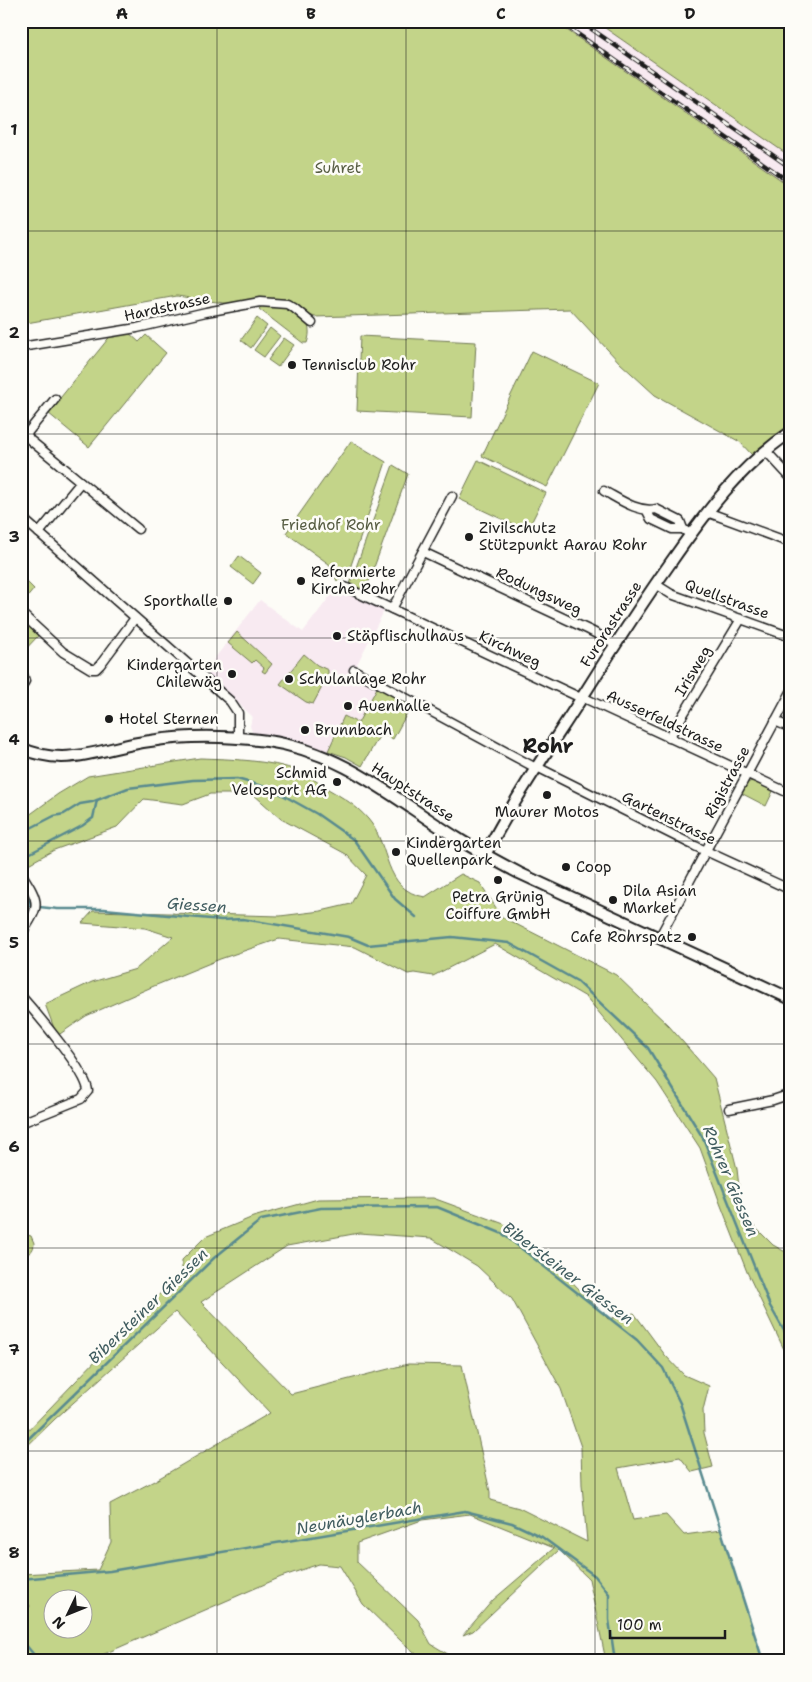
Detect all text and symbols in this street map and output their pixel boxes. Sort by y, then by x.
text: A [116,3,128,24]
text: B [306,3,316,24]
text: C [496,3,506,24]
text: D [684,3,696,24]
text: 1 [10,119,18,140]
park label: Suhret [315,158,361,178]
street label: Hardstrasse [122,288,212,326]
text: 2 [8,322,20,343]
place label: Tennisclub Rohr [302,355,416,375]
marker: Tennisclub Rohr [286,359,298,371]
park label: Friedhof Rohr [281,515,381,535]
place label: Zivilschutz Stützpunkt Aarau Rohr [479,518,647,555]
text: 3 [8,526,20,547]
marker: Zivilschutz Stützpunkt Aarau Rohr [463,531,475,543]
place label: Reformierte Kirche Rohr [311,562,396,599]
street label: Rodungsweg [493,562,585,620]
street label: Quellstrasse [682,574,772,624]
marker: Reformierte Kirche Rohr [295,575,307,587]
street label: Furorastrasse [576,577,646,671]
place label: Sporthalle [144,591,218,611]
marker: Sporthalle [222,595,234,607]
place label: Stäpflischulhaus [347,626,464,646]
street label: Kirchweg [476,626,544,672]
marker: Stäpflischulhaus [331,630,343,642]
street label: Irisweg [670,642,716,700]
place label: Kindergarten Chilewäg [127,655,222,692]
marker: Kindergarten Chilewäg [226,668,238,680]
place label: Schulanlage Rohr [299,669,427,689]
marker: Schulanlage Rohr [283,673,295,685]
street label: Ausserfeldstrasse [603,685,727,757]
place label: Auenhalle [358,696,431,716]
marker: Auenhalle [342,700,354,712]
place label: Hotel Sternen [119,709,219,729]
marker: Hotel Sternen [103,713,115,725]
place label: Brunnbach [315,720,392,740]
marker: Brunnbach [299,724,311,736]
text: 4 [8,729,20,750]
district label: Rohr [523,733,574,759]
street label: Rigistrasse [700,742,754,822]
street label: Hauptstrasse [368,758,458,826]
place label: Schmid Velosport AG [231,763,327,800]
marker: Schmid Velosport AG [331,776,343,788]
street label: Gartenstrasse [619,787,719,849]
marker: Maurer Motos [541,789,553,801]
place label: Maurer Motos [495,802,599,822]
place label: Kindergarten Quellenpark [406,833,501,870]
marker: Kindergarten Quellenpark [390,846,402,858]
place label: Coop [576,857,611,877]
marker: Coop [560,861,572,873]
marker: Petra Grünig Coiffure GmbH [492,874,504,886]
place label: Dila Asian Market [623,881,696,918]
place label: Petra Grünig Coiffure GmbH [445,887,551,924]
water label: Giessen [166,892,228,918]
marker: Dila Asian Market [607,894,619,906]
place label: Cafe Rohrspatz [571,927,682,947]
marker: Cafe Rohrspatz [686,931,698,943]
text: 5 [9,932,19,953]
water label: Rohrer Giessen [698,1122,764,1240]
text: 6 [8,1136,20,1157]
water label: Bibersteiner Giessen [498,1217,638,1329]
water label: Bibersteiner Giessen [84,1243,212,1369]
text: 7 [8,1339,20,1360]
water label: Neunäuglerbach [295,1497,423,1539]
text: 8 [8,1542,20,1563]
north arrow [42,1590,92,1640]
scale bar [610,1607,724,1639]
text: N [48,1613,69,1633]
text: 100 m [617,1615,662,1635]

